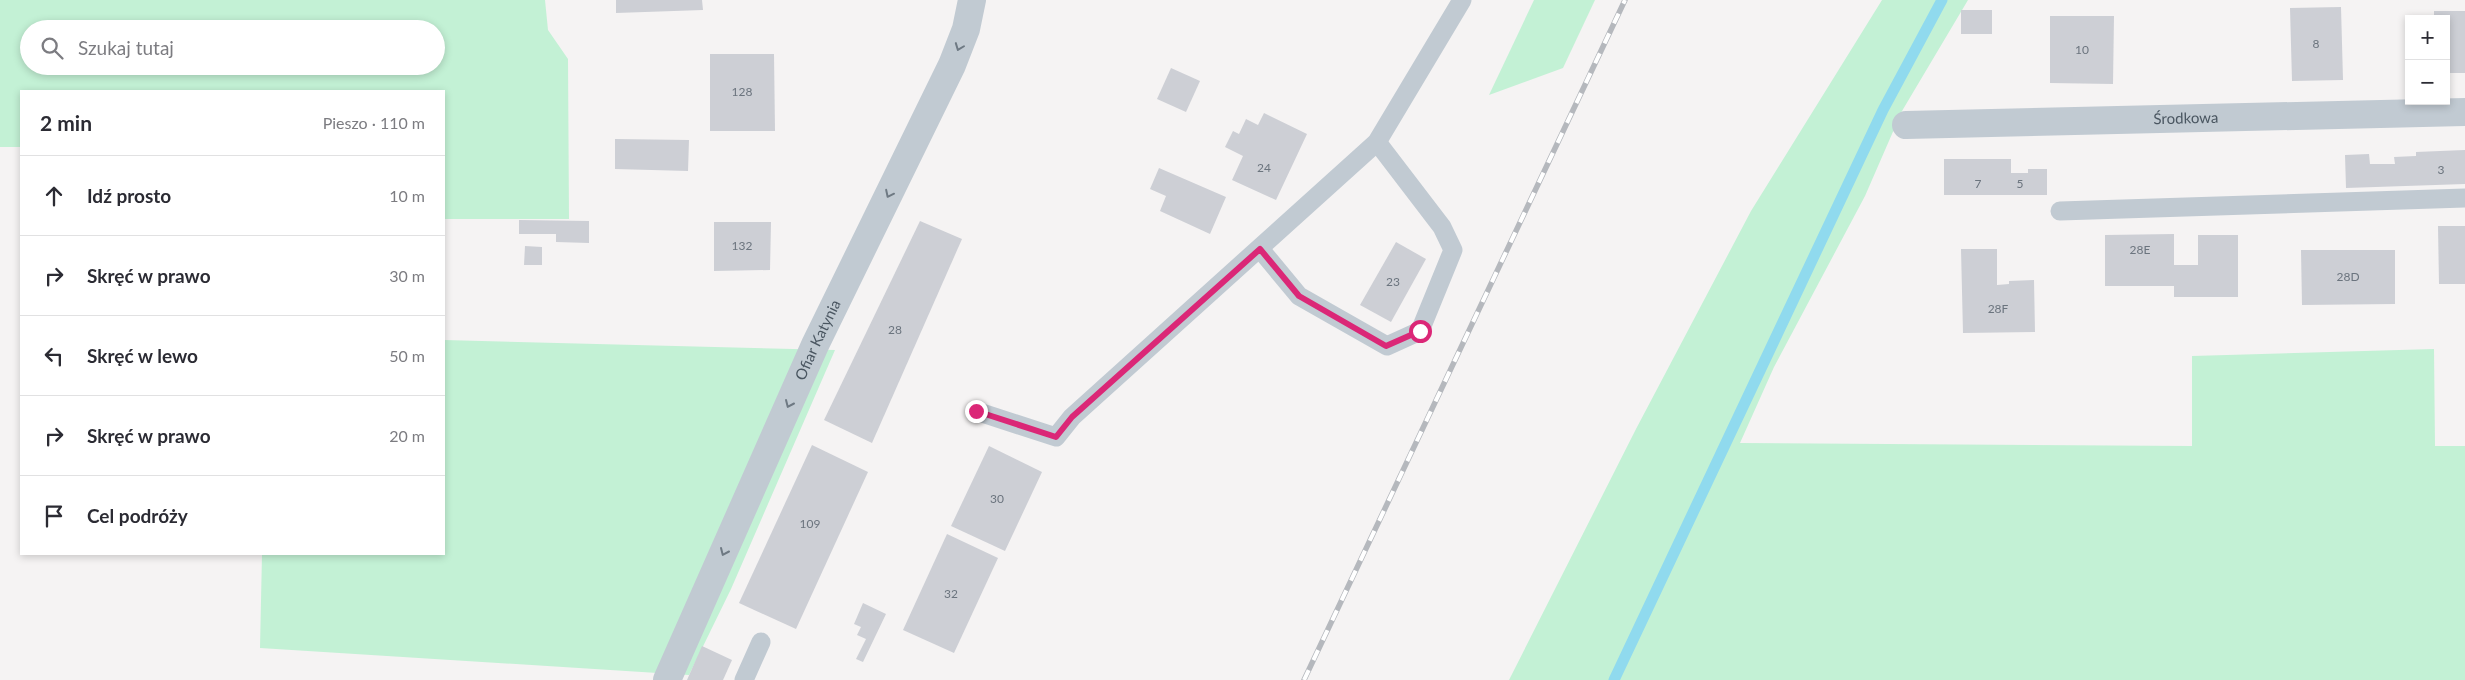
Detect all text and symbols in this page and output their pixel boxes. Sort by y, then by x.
map controls [2405,15,2450,105]
button: + [2405,15,2450,60]
search box [20,20,445,75]
icon: search [38,34,66,62]
text: Szukaj tutaj [78,36,174,59]
house number: 8 [2313,36,2320,51]
one-way arrow [955,42,965,51]
house number: 10 [2075,42,2089,57]
button: − [2405,60,2450,105]
house number: 128 [732,84,752,99]
street label: Środkowa [2153,108,2219,127]
text: 2 min [40,110,92,135]
text: Pieszo · 110 m [323,113,425,132]
house number: 24 [1257,160,1271,175]
house number: 3 [2438,162,2445,177]
house number: 7 [1975,176,1982,191]
house number: 5 [2017,176,2024,191]
icon: ahead [40,182,68,210]
text: Idź prosto [87,184,171,207]
text: 10 m [389,186,425,205]
one-way arrow [886,188,896,197]
house number: 132 [732,238,752,253]
house number: 28E [2130,242,2150,257]
icon: right [40,262,68,290]
text: Skręć w prawo [87,264,211,287]
text: 30 m [389,266,425,285]
house number: 28D [2336,269,2360,284]
house number: 23 [1386,274,1400,289]
street label: Ofiar Katynia [791,296,844,383]
house number: 28F [1988,301,2009,316]
route start [1409,320,1432,343]
house number: 28 [888,322,902,337]
icon: left [40,342,68,370]
text: Skręć w lewo [87,344,198,367]
text: 50 m [389,346,425,365]
one-way arrow [785,399,796,408]
route end [965,400,988,423]
icon: right [40,422,68,450]
text: Skręć w prawo [87,424,211,447]
text: 20 m [389,426,425,445]
house number: 30 [990,491,1004,506]
icon: arrive [40,502,68,530]
text: Cel podróży [87,504,188,527]
house number: 109 [800,516,820,531]
one-way arrow [719,547,730,556]
house number: 32 [944,586,958,601]

